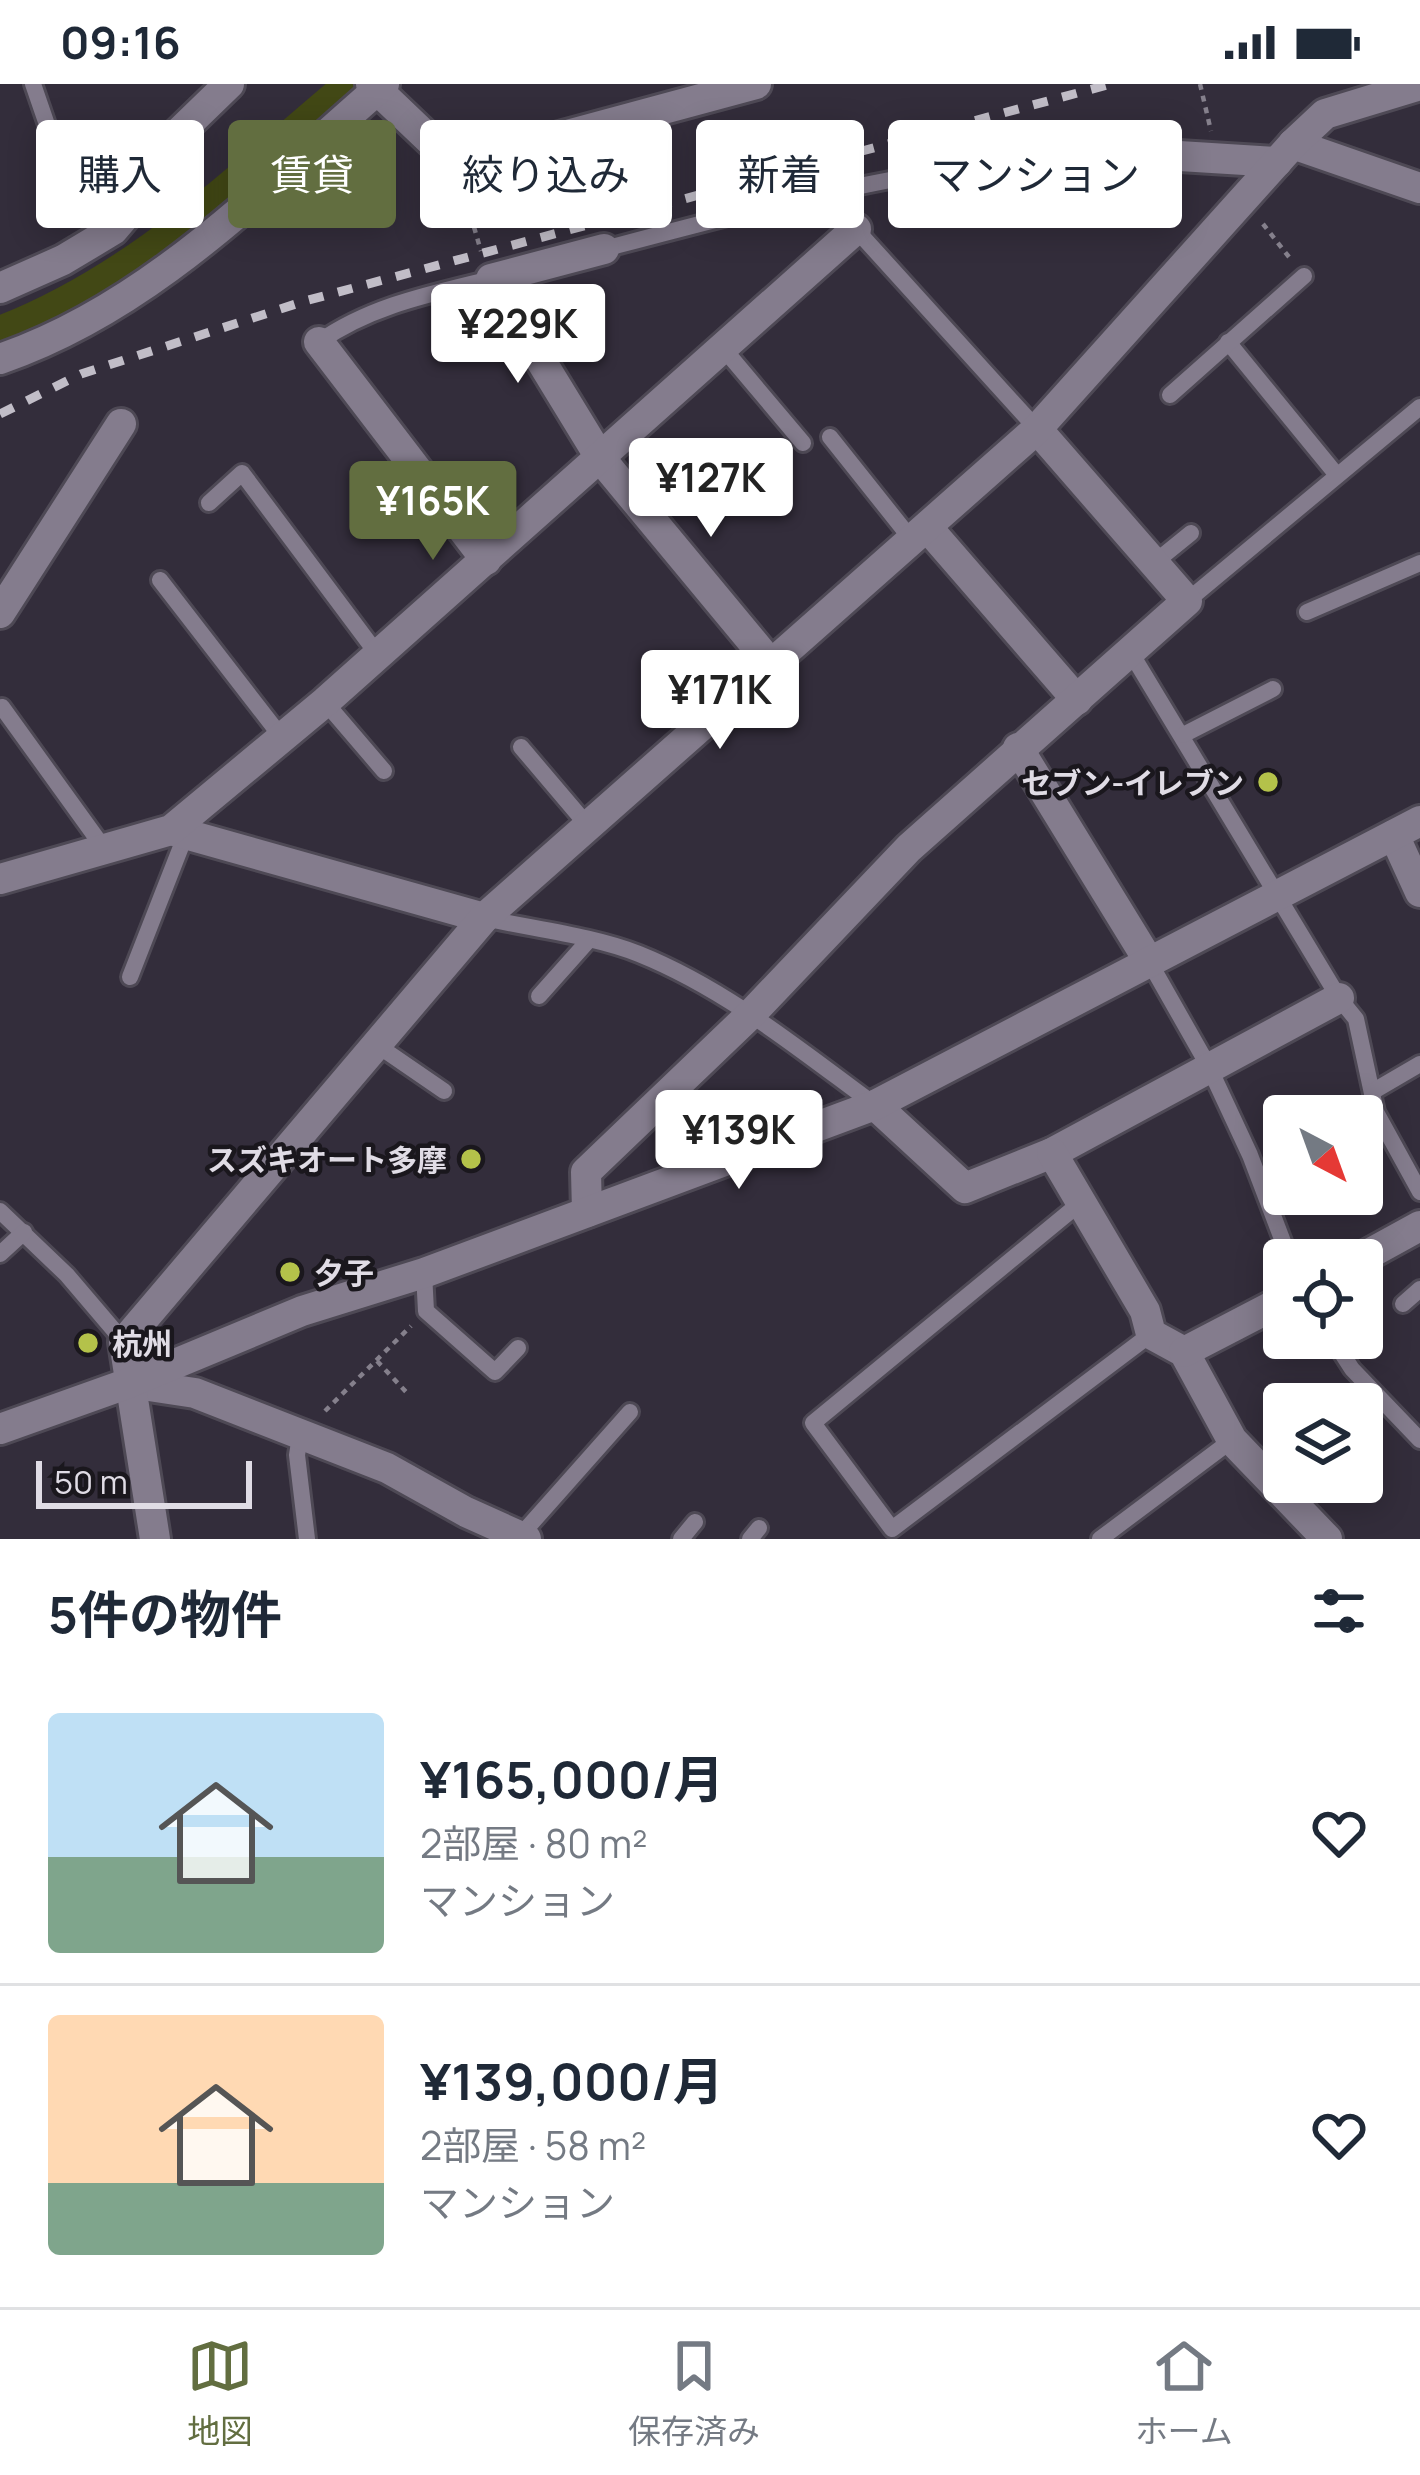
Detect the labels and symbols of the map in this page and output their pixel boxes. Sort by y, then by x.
pin: ¥229K [434,284,602,386]
pin: ¥127K [627,438,795,540]
pin: ¥165K [349,461,517,563]
pin: ¥171K [636,650,804,752]
place label: セブン-イレブン [1021,762,1244,803]
marker: セブン-イレブン [1255,769,1281,795]
pin: ¥139K [655,1090,823,1192]
north arrow [1263,1095,1383,1215]
place label: スズキオート多摩 [207,1139,447,1180]
marker: スズキオート多摩 [458,1146,484,1172]
place label: 夕子 [314,1252,374,1293]
marker: 夕子 [277,1259,303,1285]
place label: 杭州 [112,1323,172,1364]
marker: 杭州 [75,1330,101,1356]
scale bar [36,1455,252,1508]

